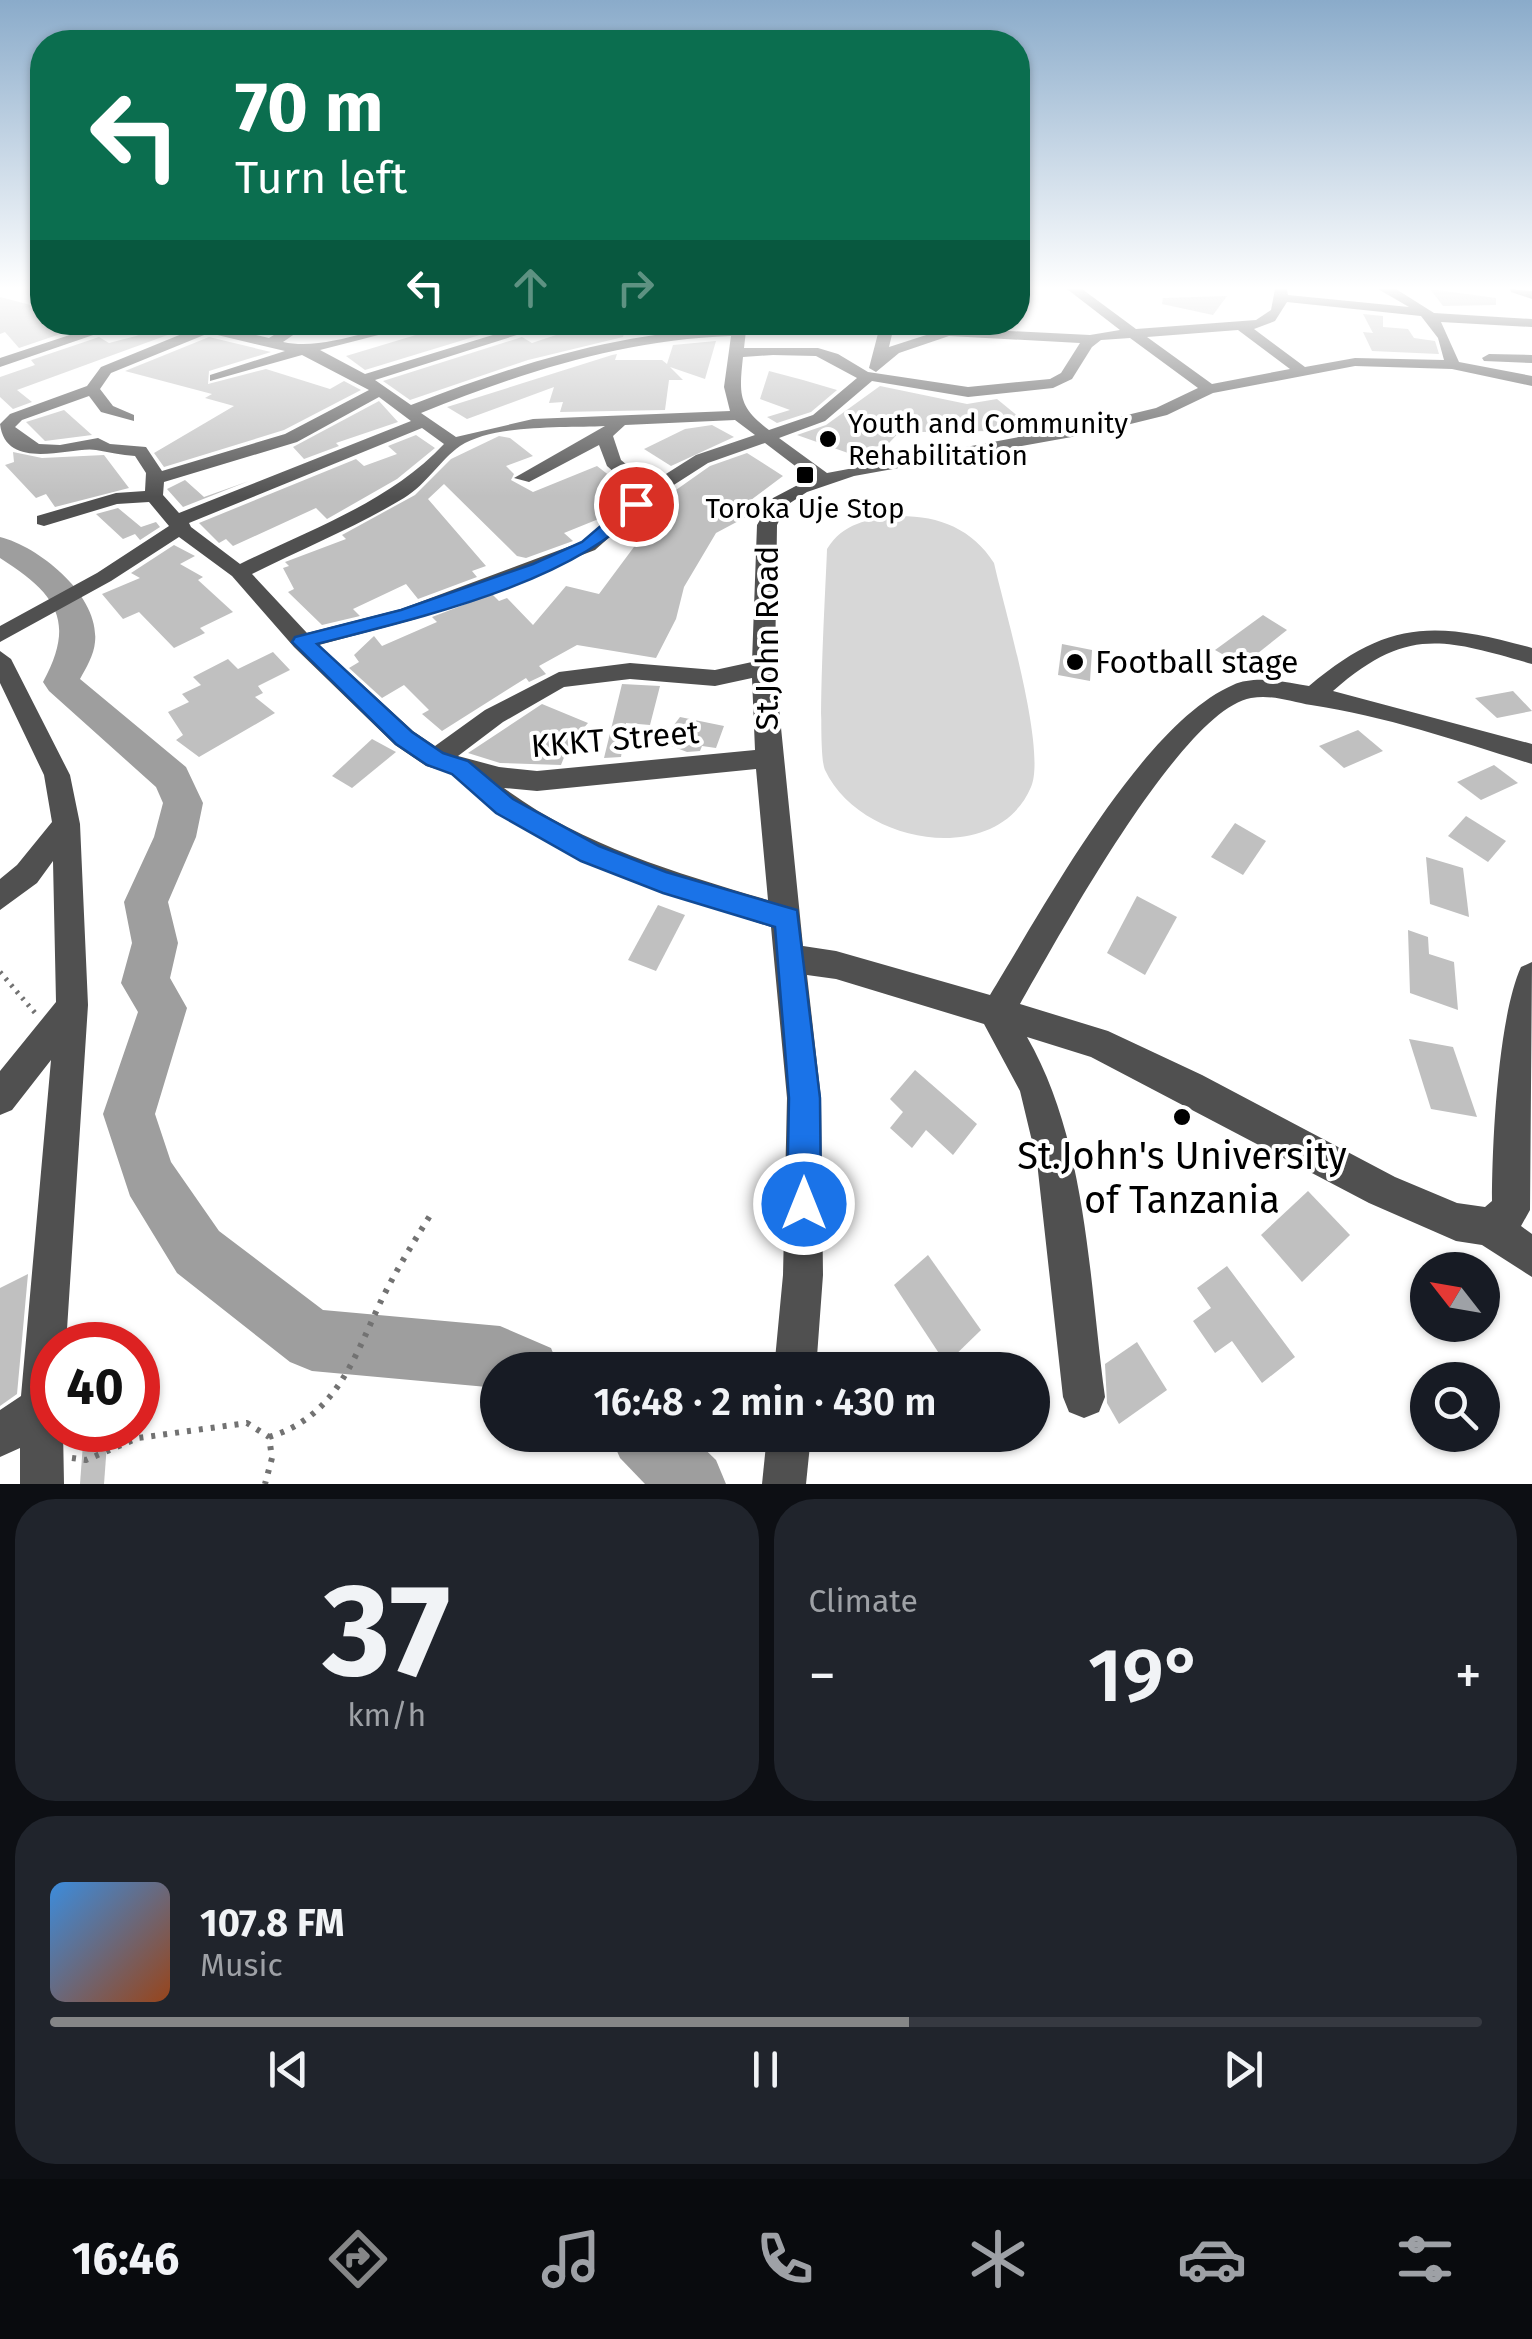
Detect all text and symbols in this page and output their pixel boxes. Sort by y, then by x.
text: 70 m [235,66,384,150]
icon: left [70,70,200,200]
text: Turn left [235,151,407,205]
icon: left [398,260,453,315]
icon: ahead [503,260,558,315]
icon: right [608,260,663,315]
place label: Youth and Community Rehabilitation [848,407,1128,472]
marker: Youth and Community Rehabilitation [817,428,839,450]
pin [594,462,679,547]
marker: Toroka Uje Stop [794,464,816,486]
icon: arrive [609,477,664,532]
place label: Toroka Uje Stop [705,492,905,525]
street label: St.John Road [748,545,786,731]
place label: Football stage [1095,643,1298,681]
marker: Football stage [1064,651,1086,673]
street label: KKKT Street [529,713,701,765]
marker: St.John's University of Tanzania [1171,1106,1193,1128]
place label: St.John's University of Tanzania [1017,1133,1347,1223]
position arrow [752,1152,856,1256]
north arrow [1410,1252,1500,1342]
map controls [1410,1252,1500,1452]
speed limit sign: 40 [30,1322,160,1452]
button: search [1410,1362,1500,1452]
text: 16:48 · 2 min · 430 m [594,1379,937,1425]
text: 37 [323,1553,451,1709]
text: Climate [809,1582,918,1620]
text: 19° [1088,1631,1203,1721]
text: − [809,1643,836,1709]
text: + [1455,1643,1482,1709]
text: km/h [347,1696,426,1734]
text: 107.8 FM [200,1900,344,1946]
text: Music [200,1946,283,1984]
icon: previous [261,2042,316,2097]
icon: pause [738,2042,793,2097]
icon: next [1216,2042,1271,2097]
icon: directions [323,2224,393,2294]
icon: music [536,2224,606,2294]
icon: phone [750,2224,820,2294]
icon: climate [963,2224,1033,2294]
icon: car [1177,2224,1247,2294]
icon: filters [1390,2224,1460,2294]
text: 16:46 [72,2232,179,2286]

